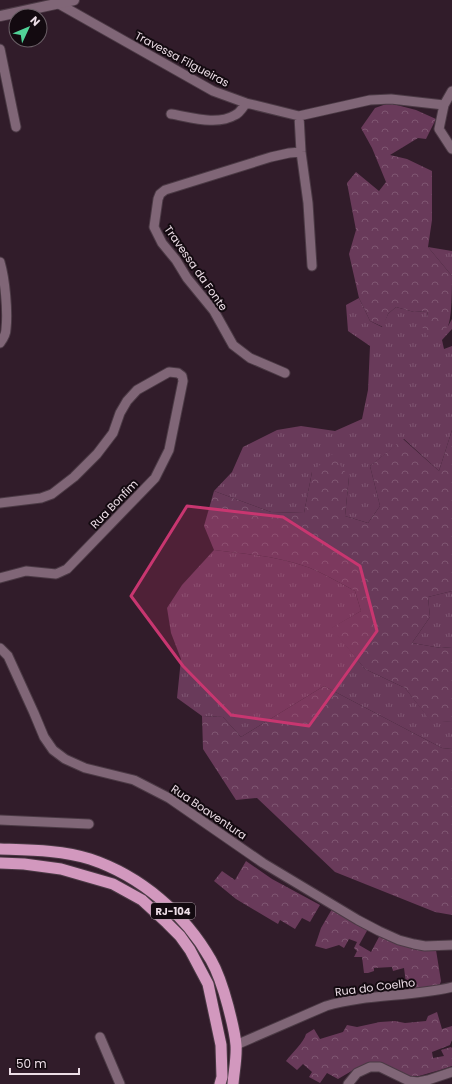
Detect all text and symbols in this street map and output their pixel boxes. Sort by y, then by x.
north arrow [8,8,48,48]
text: N [27,13,44,30]
street label: Travessa Filgueiras [132,27,232,91]
street label: Travessa da Fonte [161,222,232,314]
street label: Rua Bonfim [87,476,141,532]
street label: Rua Boaventura [168,781,250,843]
road number: RJ-104 [151,903,195,919]
street label: Rua do Coelho [334,974,416,1000]
scale bar [10,1050,79,1076]
text: 50 m [16,1055,47,1072]

